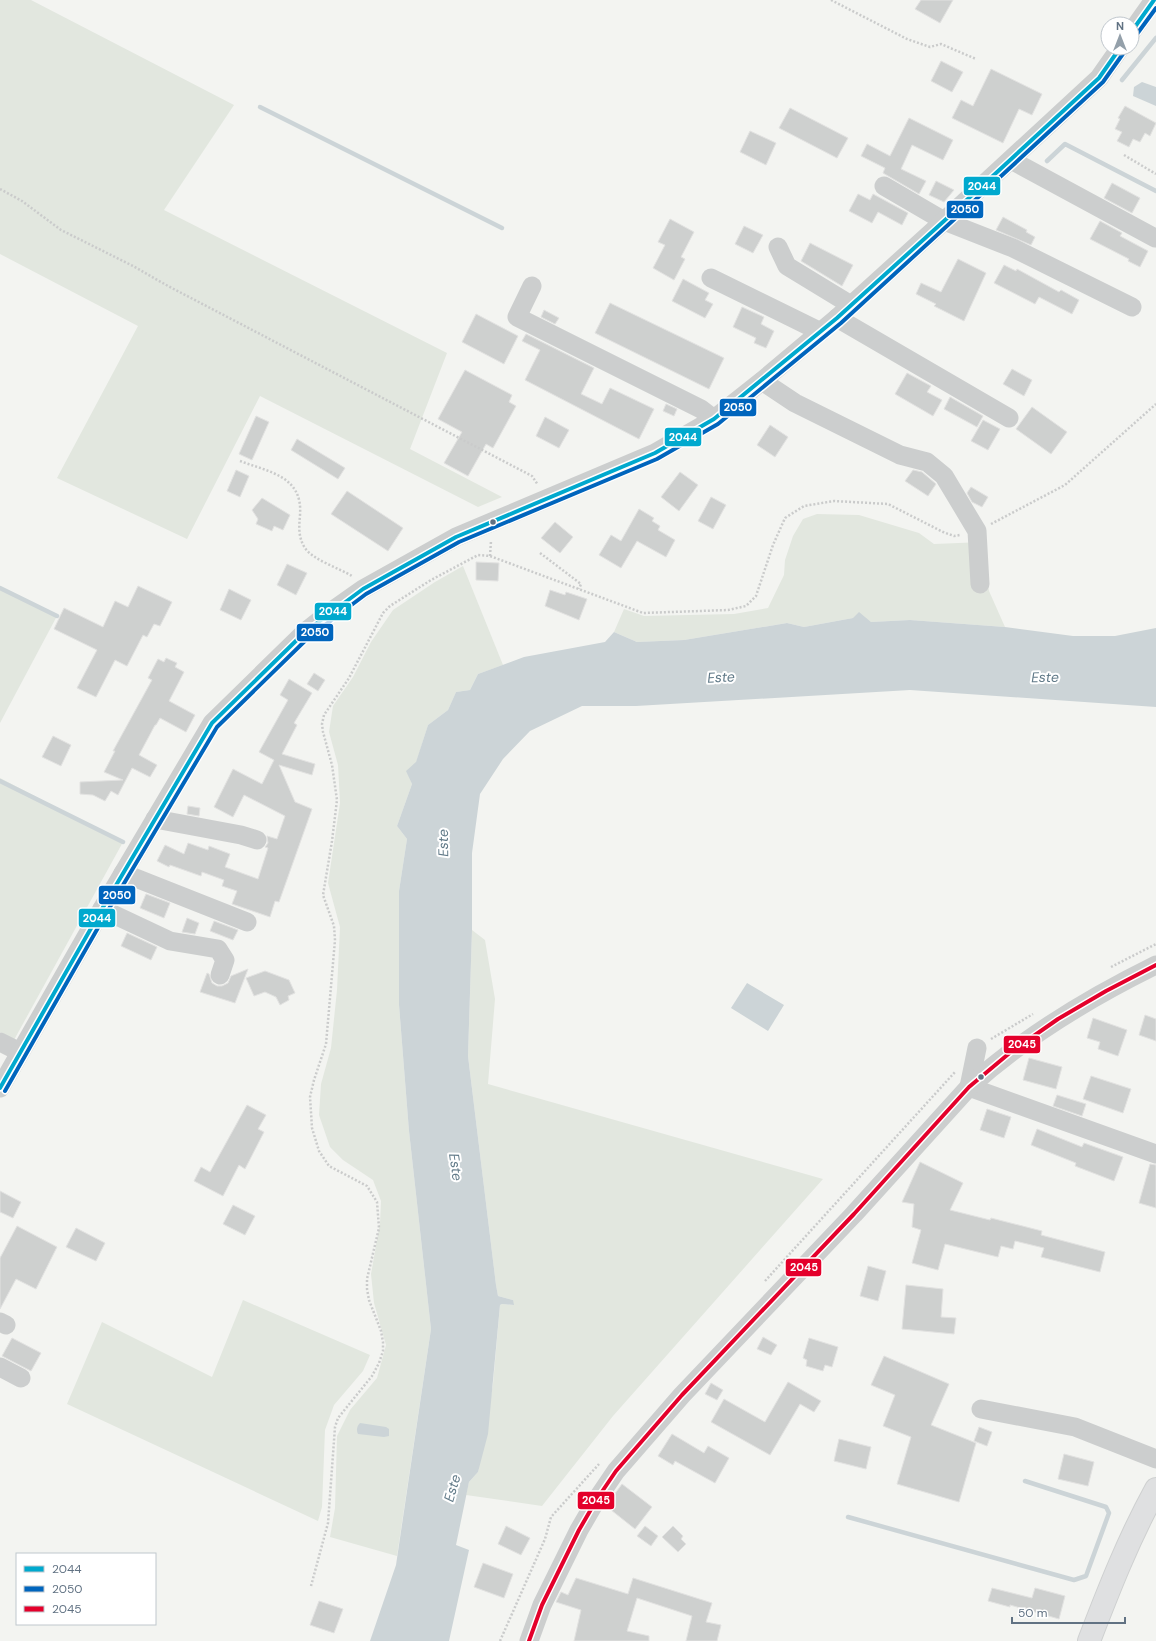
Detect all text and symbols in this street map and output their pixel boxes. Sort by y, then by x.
north arrow [1100,16,1140,56]
text: N [1116,19,1124,33]
line badge: 2044 [963,176,1001,196]
text: 2044 [968,179,996,193]
line badge: 2050 [946,200,984,219]
text: 2050 [951,202,980,216]
line badge: 2050 [719,398,757,417]
text: 2050 [724,400,753,414]
line badge: 2044 [664,427,702,447]
text: 2044 [669,430,697,444]
unlabelled marker [488,517,498,527]
line badge: 2044 [314,602,352,621]
text: 2044 [319,604,347,618]
line badge: 2050 [296,623,334,642]
text: 2050 [301,625,330,639]
water label: Este [707,667,735,687]
water label: Este [1031,668,1059,686]
water label: Este [434,829,452,857]
line badge: 2050 [98,885,136,905]
text: 2050 [103,888,132,902]
line badge: 2044 [78,908,116,928]
text: 2044 [83,911,111,925]
line badge: 2045 [1003,1035,1041,1054]
text: 2045 [1008,1037,1036,1051]
unlabelled marker [976,1072,986,1082]
water label: Este [445,1152,467,1182]
line badge: 2045 [785,1258,822,1277]
text: 2045 [790,1260,818,1274]
water label: Este [440,1472,464,1504]
line badge: 2045 [577,1491,615,1510]
text: 2045 [582,1493,610,1507]
legend [16,1553,156,1625]
text: 2044 [52,1561,82,1577]
text: 2050 [52,1581,83,1597]
scale bar [1012,1599,1125,1625]
text: 2045 [52,1601,82,1617]
text: 50 m [1018,1605,1047,1621]

